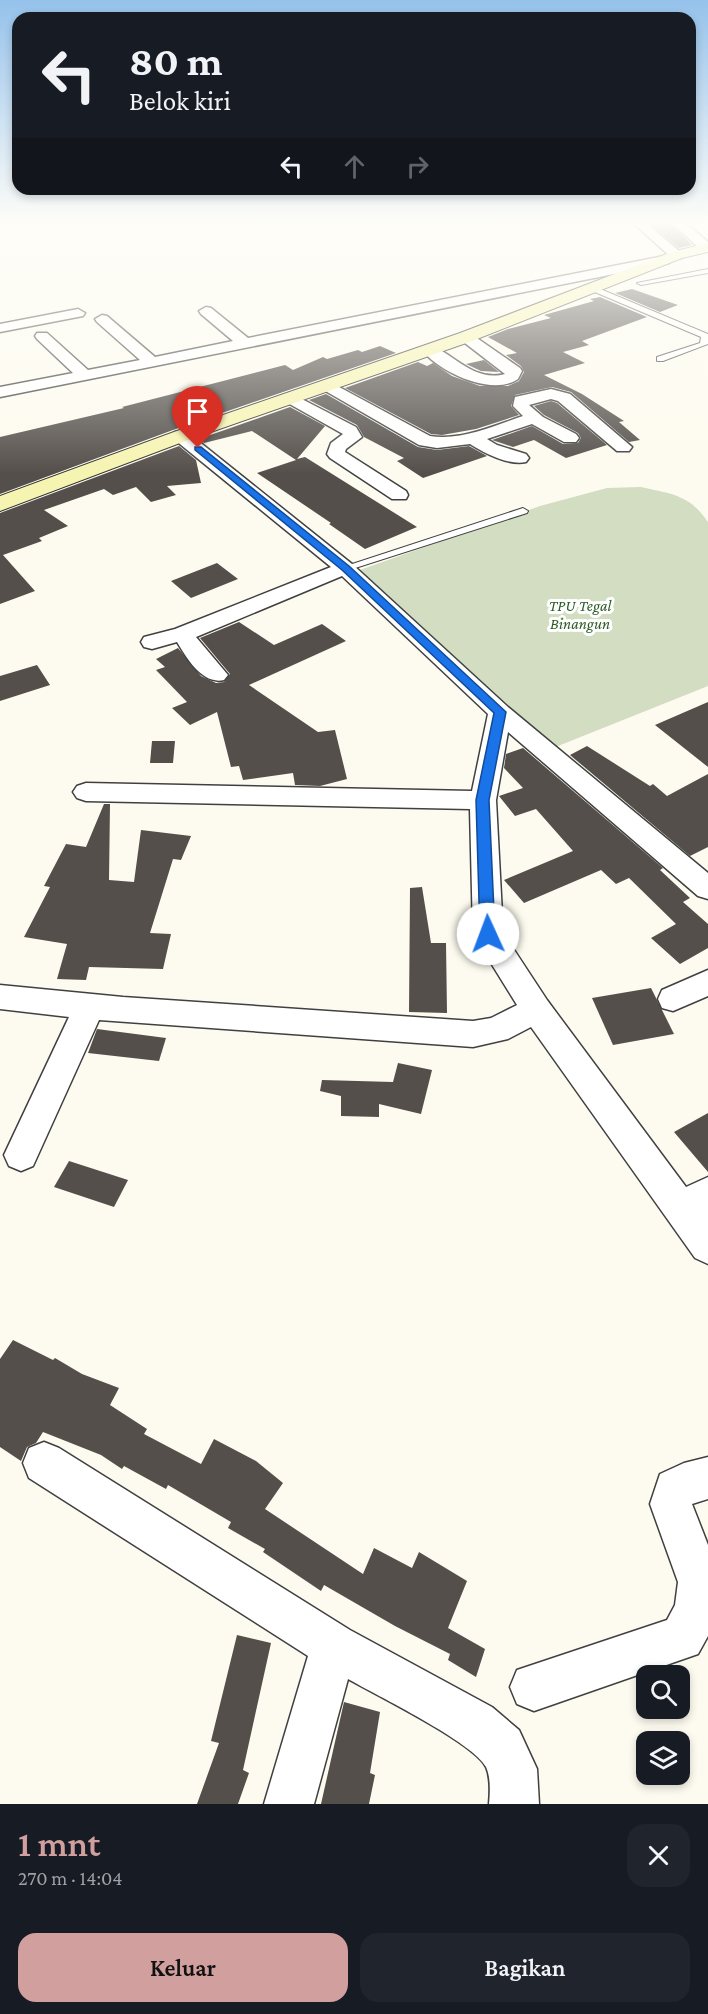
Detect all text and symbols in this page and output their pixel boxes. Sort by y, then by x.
icon: left [30,36,108,114]
text: 80 m [129,37,223,84]
text: Belok kiri [129,86,231,116]
icon: left [275,150,308,183]
icon: ahead [338,150,371,183]
icon: right [401,150,434,183]
pin [172,386,223,448]
icon: arrive [181,395,214,428]
park label: TPU Tegal Binangun [549,597,612,633]
position arrow [456,902,520,966]
map controls [636,1665,690,1785]
button: search [636,1665,690,1719]
button: layers [636,1731,690,1785]
text: 1 mnt [18,1824,100,1864]
button: close [627,1824,690,1887]
text: 270 m · 14:04 [18,1867,123,1889]
button: Keluar [18,1933,348,2002]
button: Bagikan [360,1933,690,2002]

